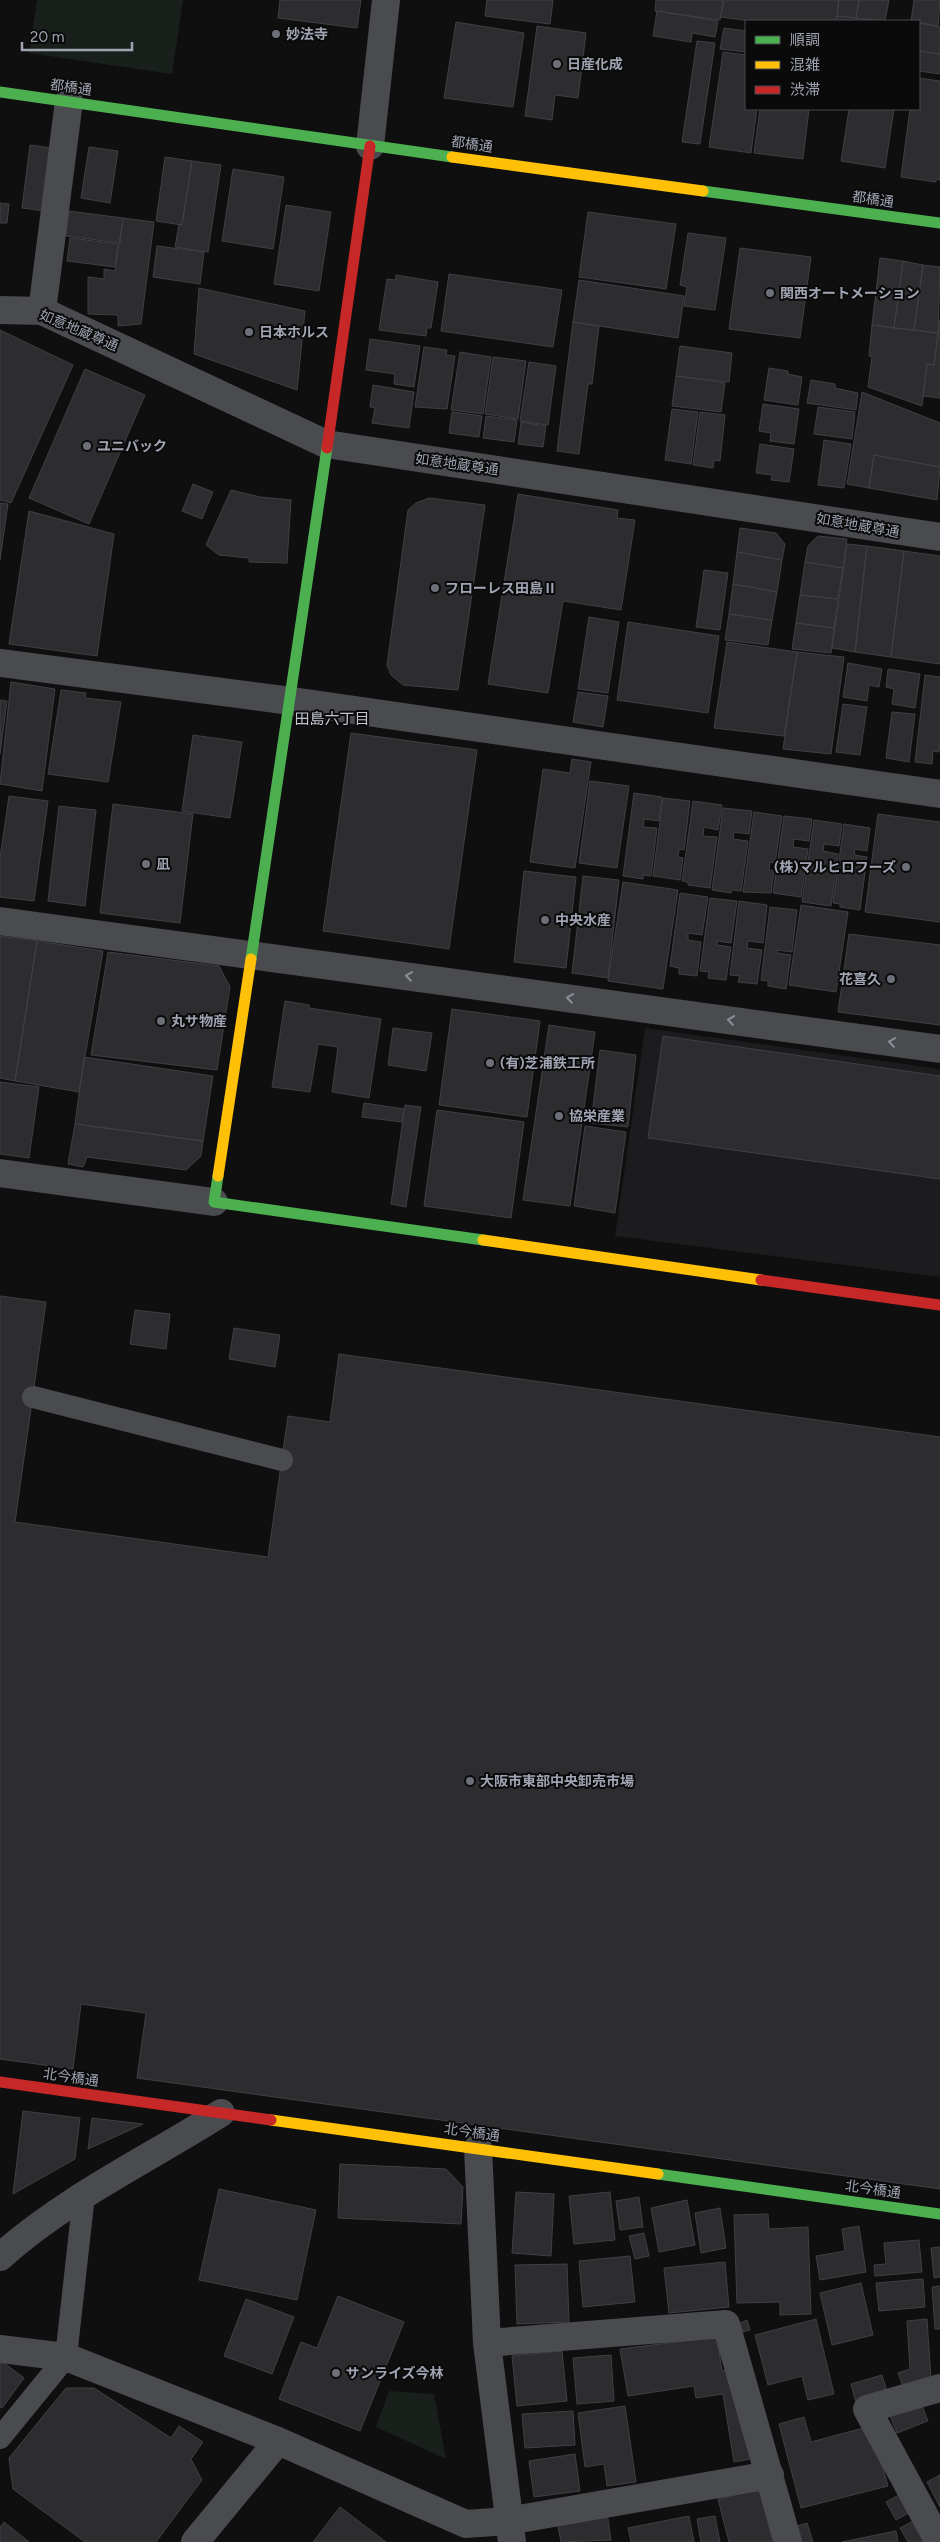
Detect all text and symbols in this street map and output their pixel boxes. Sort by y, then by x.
scale bar [22,20,132,52]
legend [745,20,920,110]
place label: 妙法寺 [286,26,328,43]
text: 20 m [30,28,64,46]
marker: 妙法寺 [270,28,282,40]
text: 順調 [790,31,820,49]
place label: 日産化成 [567,56,623,73]
text: 混雑 [790,56,820,74]
marker: 日産化成 [551,58,563,70]
street label: 都橋通 [49,76,93,99]
text: 渋滞 [790,81,820,99]
street label: 都橋通 [450,133,494,156]
street label: 都橋通 [851,188,895,211]
place label: 関西オートメーション [780,285,920,302]
marker: 関西オートメーション [764,287,776,299]
street label: 如意地蔵尊通 [37,306,121,355]
place label: 日本ホルス [259,324,329,341]
marker: 日本ホルス [243,326,255,338]
place label: ユニバック [97,438,167,455]
marker: ユニバック [81,440,93,452]
street label: 如意地蔵尊通 [414,450,500,479]
street label: 如意地蔵尊通 [815,510,901,541]
place label: フローレス田島Ⅱ [445,580,557,597]
marker: フローレス田島Ⅱ [429,582,441,594]
district label: 田島六丁目 [294,710,370,728]
place label: 凪 [156,856,170,873]
marker: 凪 [140,858,152,870]
place label: (株)マルヒロフーズ [774,859,896,876]
marker: (株)マルヒロフーズ [900,861,912,873]
place label: 中央水産 [555,912,611,929]
marker: 中央水産 [539,914,551,926]
one-way arrow [404,971,412,982]
place label: 花喜久 [839,971,881,988]
marker: 花喜久 [885,973,897,985]
one-way arrow [565,994,574,1004]
place label: 丸サ物産 [171,1013,227,1030]
marker: 丸サ物産 [155,1015,167,1027]
one-way arrow [726,1016,735,1026]
one-way arrow [887,1038,896,1048]
place label: (有)芝浦鉄工所 [500,1055,595,1072]
marker: (有)芝浦鉄工所 [484,1057,496,1069]
place label: 協栄産業 [569,1108,625,1125]
marker: 協栄産業 [553,1110,565,1122]
place label: 大阪市東部中央卸売市場 [480,1773,634,1790]
marker: 大阪市東部中央卸売市場 [464,1775,476,1787]
street label: 北今橋通 [42,2065,100,2090]
street label: 北今橋通 [443,2120,501,2145]
street label: 北今橋通 [844,2177,902,2202]
place label: サンライズ今林 [346,2365,444,2382]
marker: サンライズ今林 [330,2367,342,2379]

